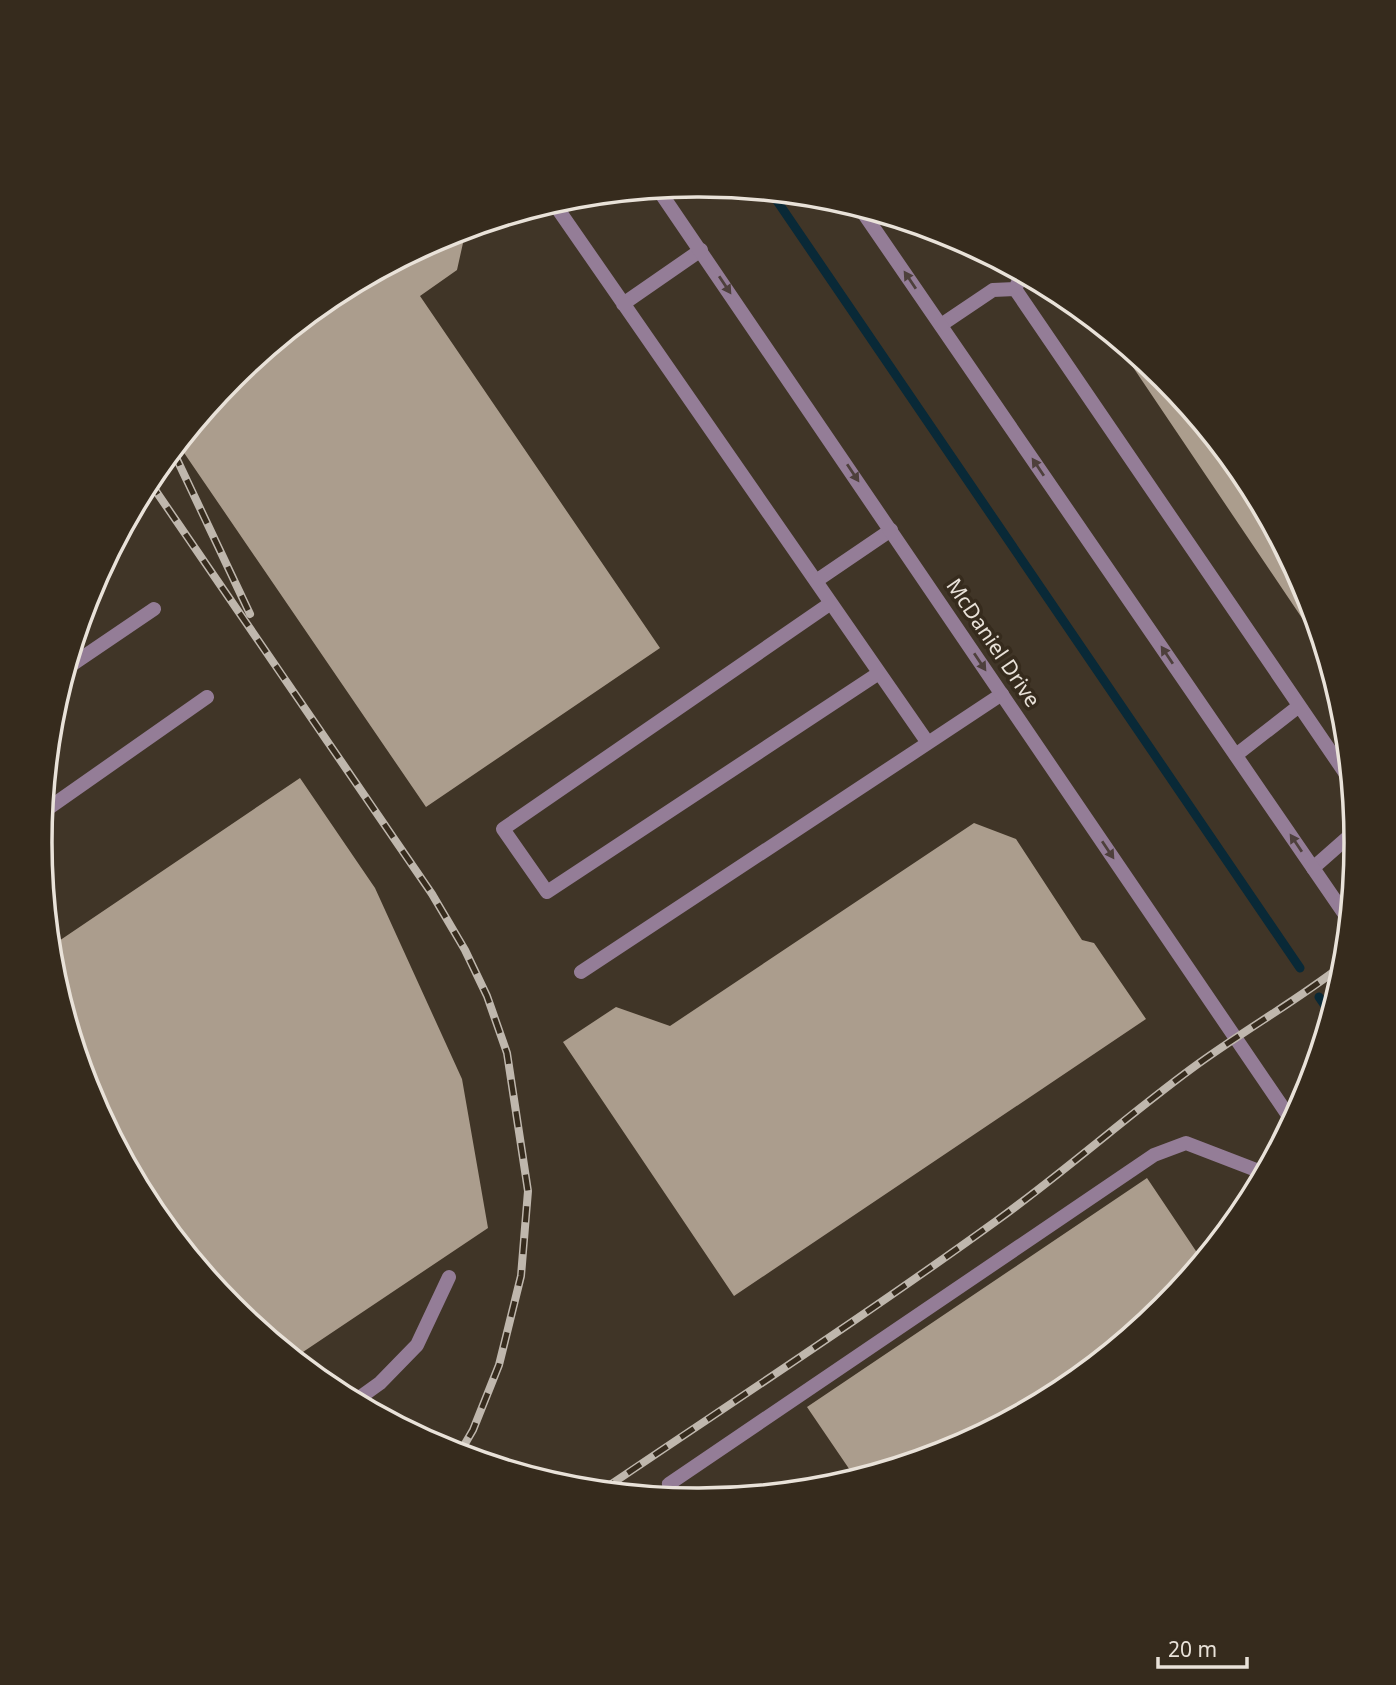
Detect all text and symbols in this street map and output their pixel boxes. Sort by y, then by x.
one-way arrow [903,271,917,289]
one-way arrow [718,276,732,294]
one-way arrow [1032,457,1045,477]
one-way arrow [846,464,860,482]
street label: McDaniel Drive [940,573,1047,712]
one-way arrow [1160,646,1174,664]
one-way arrow [973,652,986,671]
one-way arrow [1290,833,1303,852]
one-way arrow [1101,841,1115,859]
scale bar [1158,1626,1247,1670]
text: 20 m [1168,1635,1217,1663]

